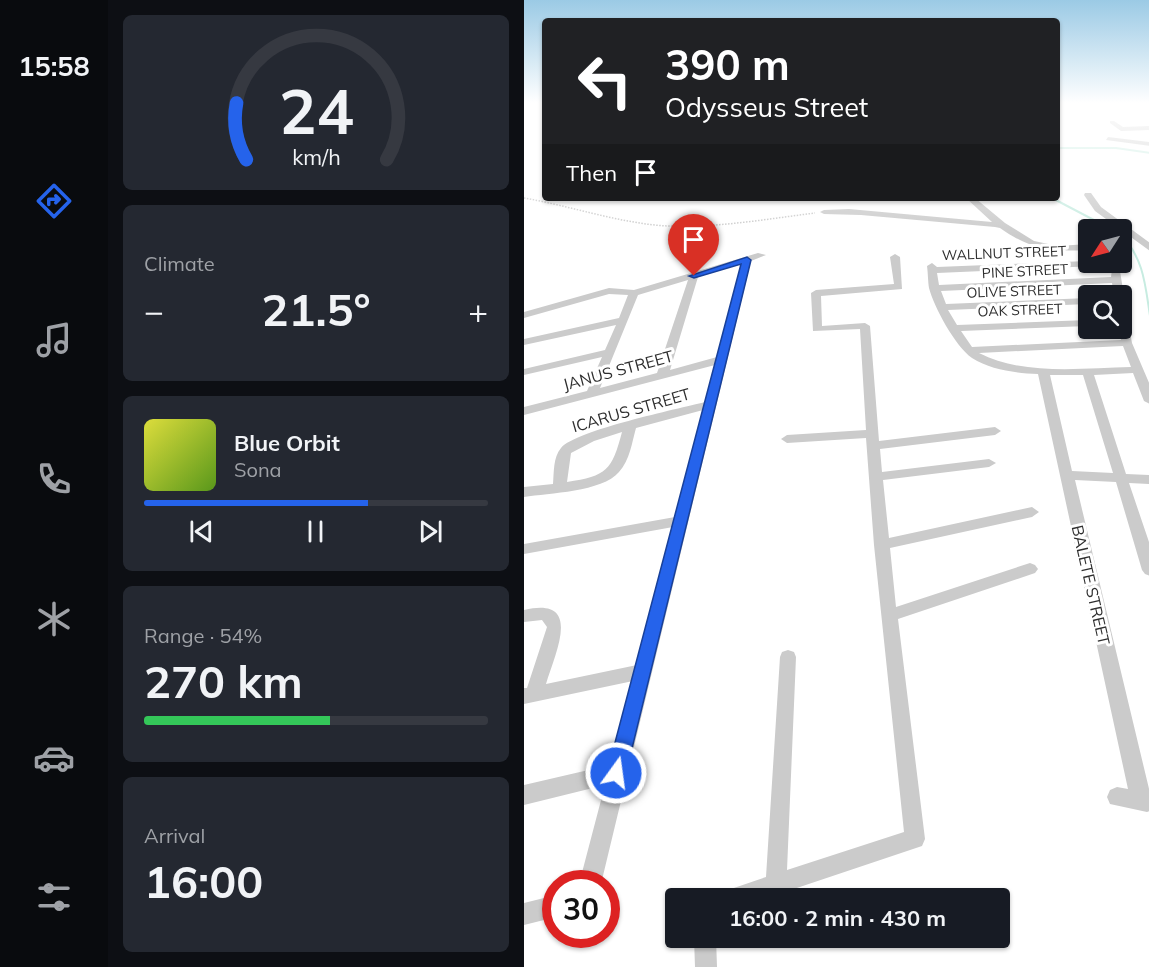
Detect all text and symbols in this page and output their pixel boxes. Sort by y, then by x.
text: 390 m [665,38,790,91]
icon: left [566,42,644,120]
text: 15:58 [18,49,90,83]
text: 24 [279,71,353,150]
text: Odysseus Street [665,90,868,124]
text: km/h [292,143,340,170]
icon: arrive [629,156,662,189]
text: Then [566,159,617,187]
icon: directions [33,180,75,222]
pin [668,214,719,276]
north arrow [1078,219,1132,273]
map controls [1078,219,1132,339]
icon: arrive [677,223,710,256]
street label: WALLNUT STREET [941,242,1067,264]
text: Climate [144,251,215,276]
street label: PINE STREET [981,260,1069,282]
street label: OLIVE STREET [966,280,1062,302]
text: 21.5° [261,281,371,337]
button: search [1078,285,1132,339]
text: − [144,290,164,331]
text: + [468,290,488,331]
street label: OAK STREET [977,300,1063,320]
icon: music [33,319,75,361]
street label: JANUS STREET [561,346,676,394]
street label: ICARUS STREET [570,383,693,436]
text: Blue Orbit [234,429,340,457]
text: Sona [234,457,282,482]
icon: phone [33,458,75,500]
icon: previous [185,515,218,548]
icon: pause [299,515,332,548]
icon: next [414,515,447,548]
street label: BALETE STREET [1067,523,1115,647]
icon: climate [33,598,75,640]
text: Range · 54% [144,623,262,648]
text: 270 km [144,653,303,709]
icon: car [33,737,75,779]
position arrow [584,741,648,805]
text: Arrival [144,823,205,848]
text: 16:00 [144,853,263,909]
speed limit sign: 30 [542,870,620,948]
icon: filters [33,876,75,918]
text: 16:00 · 2 min · 430 m [729,904,946,932]

